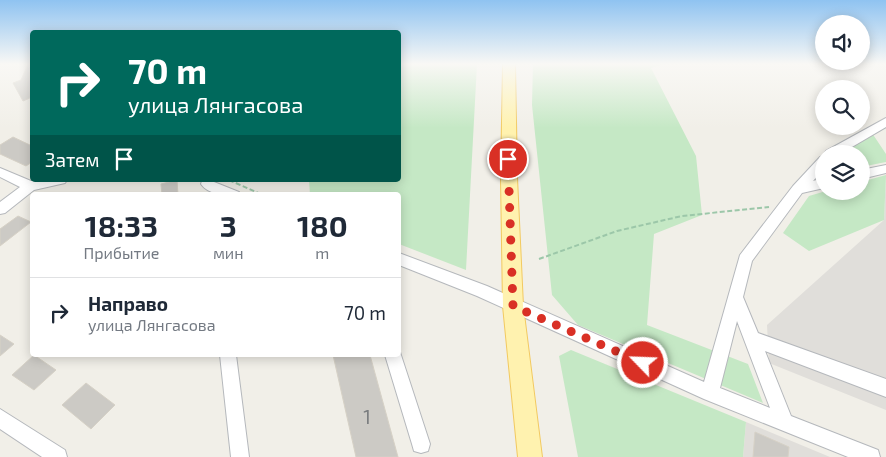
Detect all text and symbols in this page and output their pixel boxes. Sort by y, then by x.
map controls [815,15,870,200]
button: sound [815,15,870,70]
text: 70 m [128,49,207,91]
icon: right [45,50,110,115]
button: search [815,80,870,135]
text: улица Лянгасова [128,91,303,117]
pin [487,138,529,180]
icon: arrive [110,145,138,173]
icon: arrive [494,145,522,173]
button: layers [815,145,870,200]
text: Затем [45,148,100,171]
text: 18:33 [85,207,158,243]
text: 3 [220,207,237,243]
text: 180 [297,207,348,243]
text: Прибытие [83,243,159,262]
text: мин [213,243,244,262]
text: m [315,243,329,262]
text: Направо [88,292,168,315]
icon: right [45,299,73,327]
text: 70 m [344,301,386,324]
text: улица Лянгасова [88,315,215,334]
position arrow [616,336,668,388]
house number: 1 [363,405,371,428]

